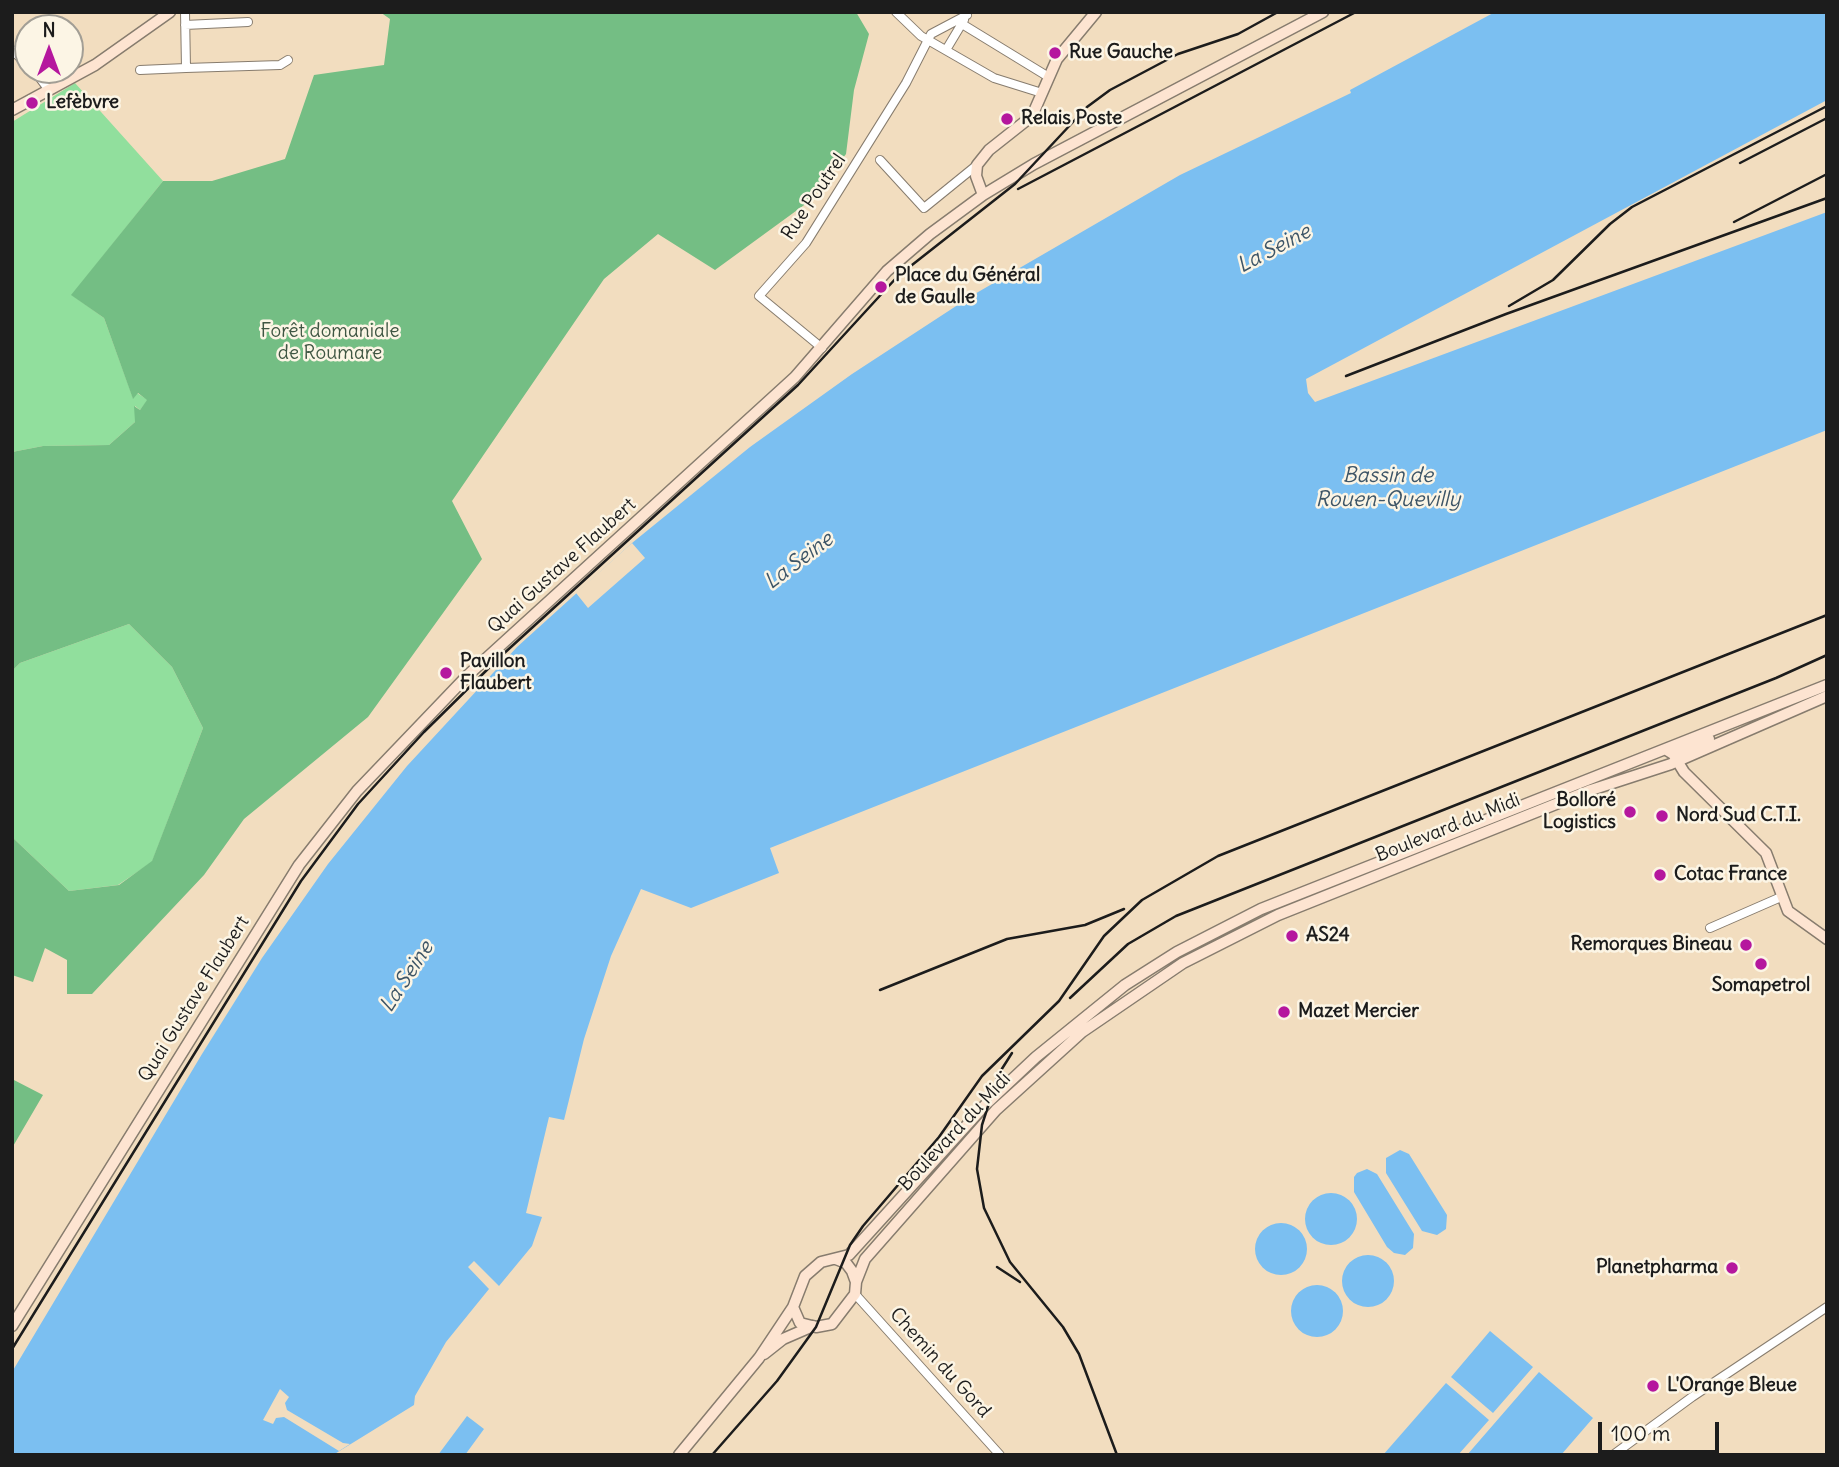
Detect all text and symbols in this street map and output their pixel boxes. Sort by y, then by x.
north arrow [14,14,84,84]
text: N [42,18,56,42]
place label: Rue Gauche [1069,42,1173,64]
marker: Rue Gauche [1047,45,1063,61]
place label: Lefèbvre [46,92,119,114]
marker: Lefèbvre [24,95,40,111]
place label: Relais Poste [1021,108,1122,130]
marker: Relais Poste [999,111,1015,127]
street label: Rue Poutrel [777,150,851,244]
water label: La Seine [1233,219,1315,279]
place label: Place du Général de Gaulle [895,265,1040,309]
marker: Place du Général de Gaulle [873,279,889,295]
park label: Forêt domaniale de Roumare [261,321,399,365]
water label: Bassin de Rouen-Quevilly [1316,463,1460,513]
street label: Quai Gustave Flaubert [483,493,641,639]
water label: La Seine [760,527,838,595]
place label: Pavillon Flaubert [460,651,532,695]
marker: Pavillon Flaubert [438,665,454,681]
street label: Boulevard du Midi [1372,789,1524,867]
place label: Bolloré Logistics [1543,790,1616,834]
marker: Bolloré Logistics [1622,804,1638,820]
place label: Nord Sud C.T.I. [1676,805,1801,827]
marker: Nord Sud C.T.I. [1654,808,1670,824]
place label: Cotac France [1674,864,1787,886]
marker: Cotac France [1652,867,1668,883]
street label: Quai Gustave Flaubert [134,912,254,1086]
place label: AS24 [1306,925,1350,947]
marker: AS24 [1284,928,1300,944]
place label: Remorques Bineau [1570,934,1732,956]
water label: La Seine [375,937,439,1017]
marker: Remorques Bineau [1738,937,1754,953]
marker: Somapetrol [1753,956,1769,972]
place label: Somapetrol [1712,975,1810,997]
place label: Mazet Mercier [1298,1001,1419,1023]
marker: Mazet Mercier [1276,1004,1292,1020]
street label: Boulevard du Midi [894,1068,1016,1196]
place label: Planetpharma [1596,1257,1718,1279]
marker: Planetpharma [1724,1260,1740,1276]
street label: Chemin du Gord [885,1303,995,1423]
place label: L'Orange Bleue [1667,1375,1797,1397]
marker: L'Orange Bleue [1645,1378,1661,1394]
scale bar [1601,1408,1722,1452]
text: 100 m [1611,1420,1670,1447]

